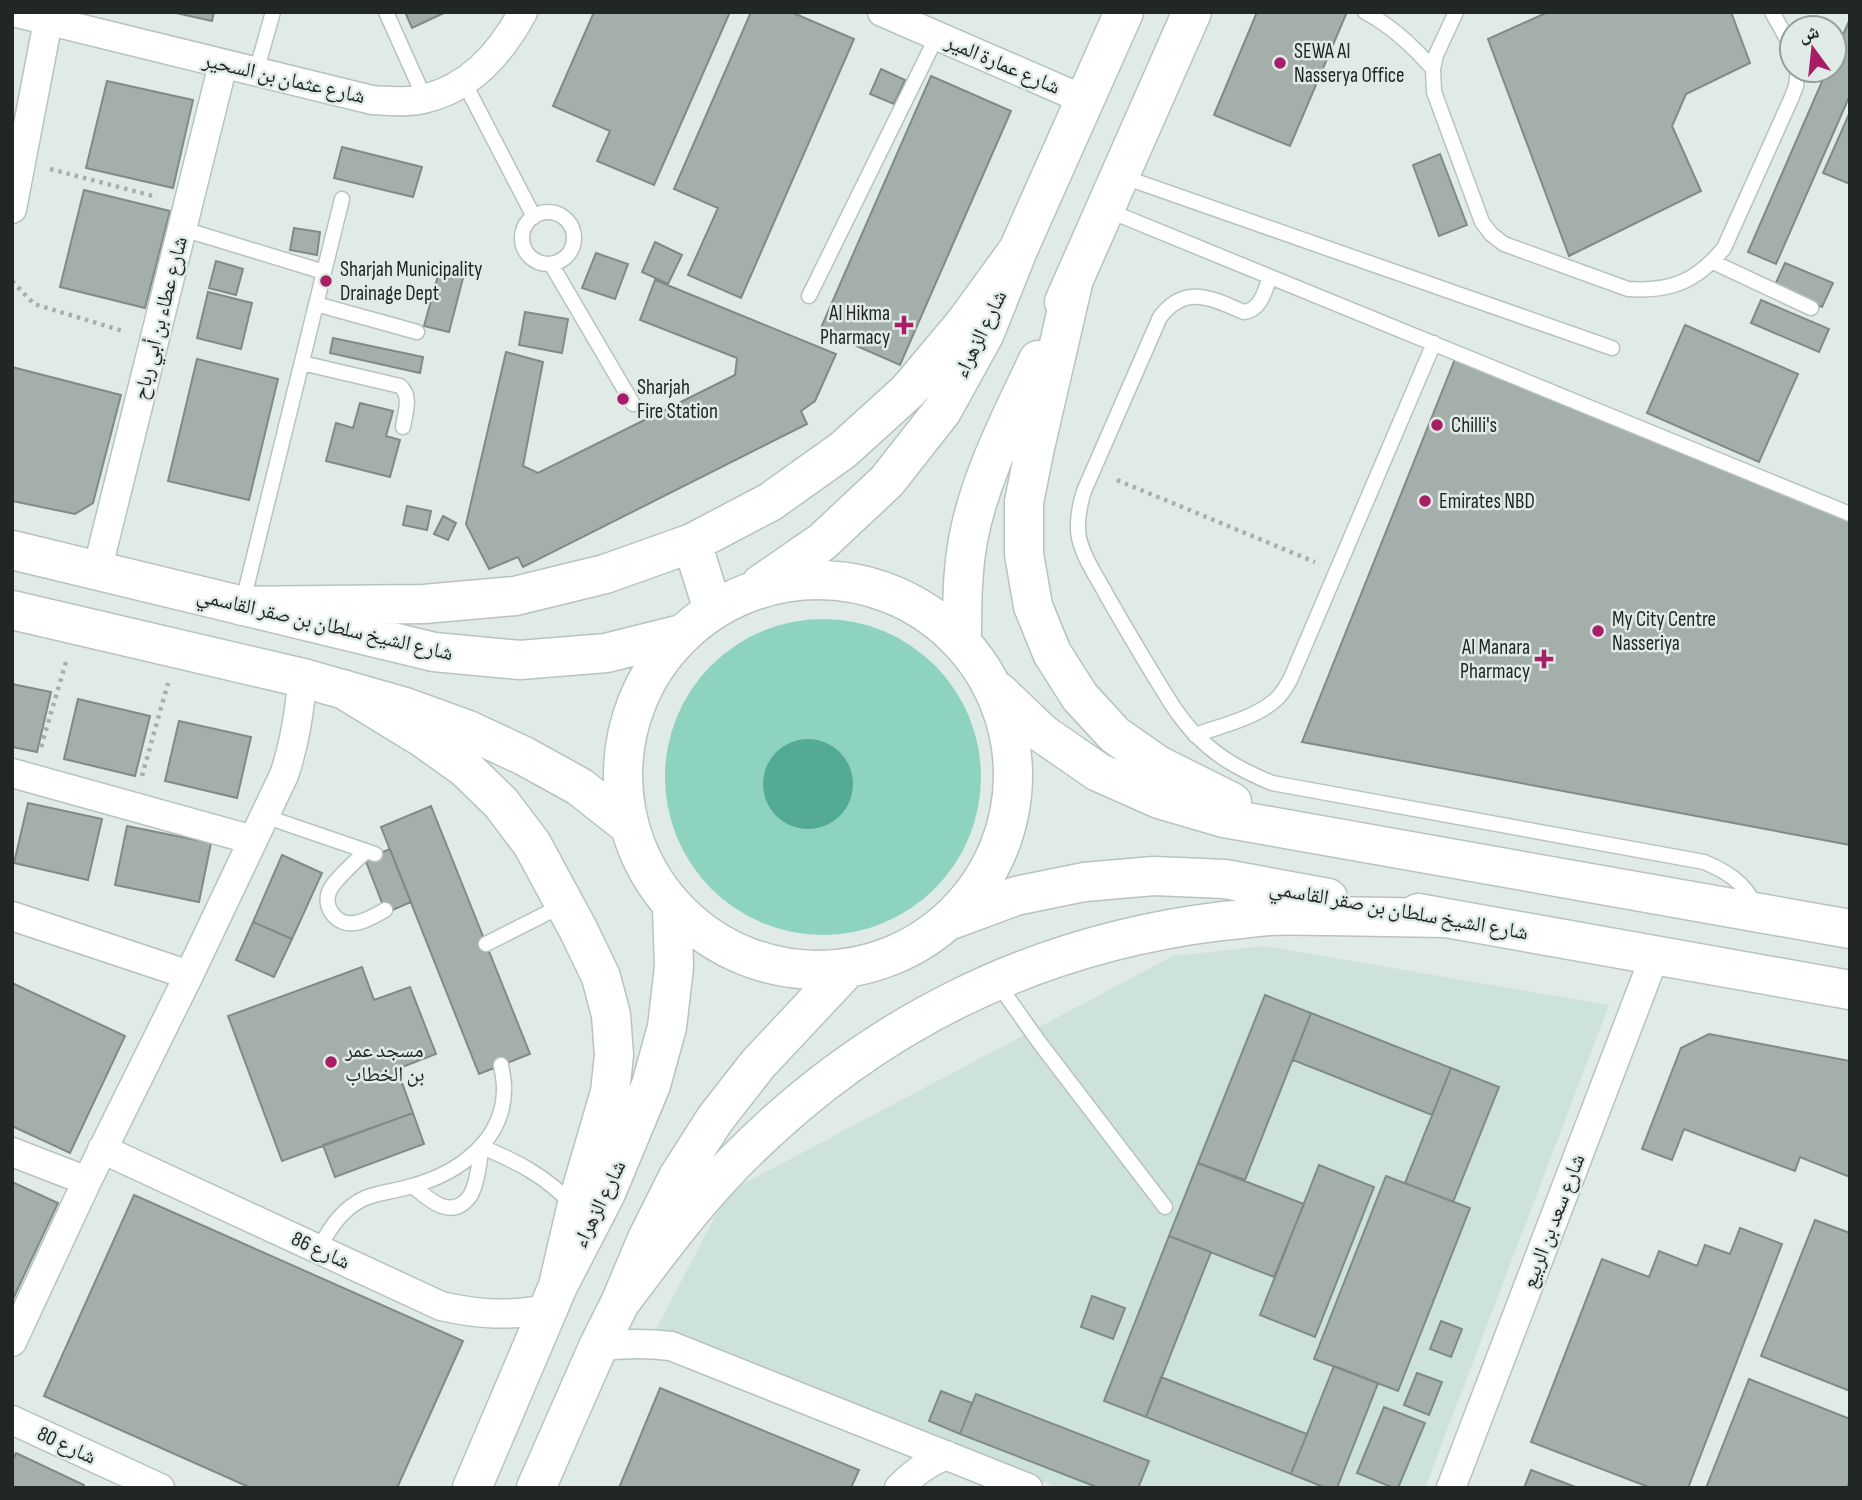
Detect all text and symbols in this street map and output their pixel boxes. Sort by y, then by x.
north arrow [1778,14,1848,84]
text: ش [1796,20,1822,48]
street label: شارع عمارة المير [941,29,1064,100]
place label: SEWA Al Nasserya Office [1294,39,1405,88]
street label: شارع عثمان بن السحير [199,47,368,109]
marker: SEWA Al Nasserya Office [1272,55,1288,71]
street label: شارع عطاء بن أبي رباح [127,234,196,403]
place label: Sharjah Municipality Drainage Dept [340,257,482,306]
marker: Sharjah Municipality Drainage Dept [318,273,334,289]
street label: شارع الزهراء [948,286,1012,382]
place label: Al Hikma Pharmacy [820,301,890,350]
marker: Al Hikma Pharmacy [896,317,912,333]
place label: Sharjah Fire Station [637,375,718,424]
marker: Sharjah Fire Station [615,391,631,407]
place label: Chilli's [1451,413,1497,438]
marker: Chilli's [1429,417,1445,433]
place label: Emirates NBD [1439,489,1535,514]
marker: Emirates NBD [1417,493,1433,509]
street label: شارع الشيخ سلطان بن صقر القاسمي [194,583,455,669]
place label: My City Centre Nasseriya [1612,607,1716,656]
marker: My City Centre Nasseriya [1590,623,1606,639]
place label: Al Manara Pharmacy [1460,635,1530,684]
marker: Al Manara Pharmacy [1536,651,1552,667]
street label: شارع الشيخ سلطان بن صقر القاسمي [1267,875,1530,949]
place label: مسجد عمر بن الخطاب [344,1038,425,1087]
marker: مسجد عمر بن الخطاب [323,1054,339,1070]
street label: شارع سعد بن الربيع [1516,1151,1591,1292]
street label: شارع الزهراء [567,1156,631,1252]
street label: شارع 86 [288,1226,354,1275]
street label: شارع 80 [33,1421,100,1470]

